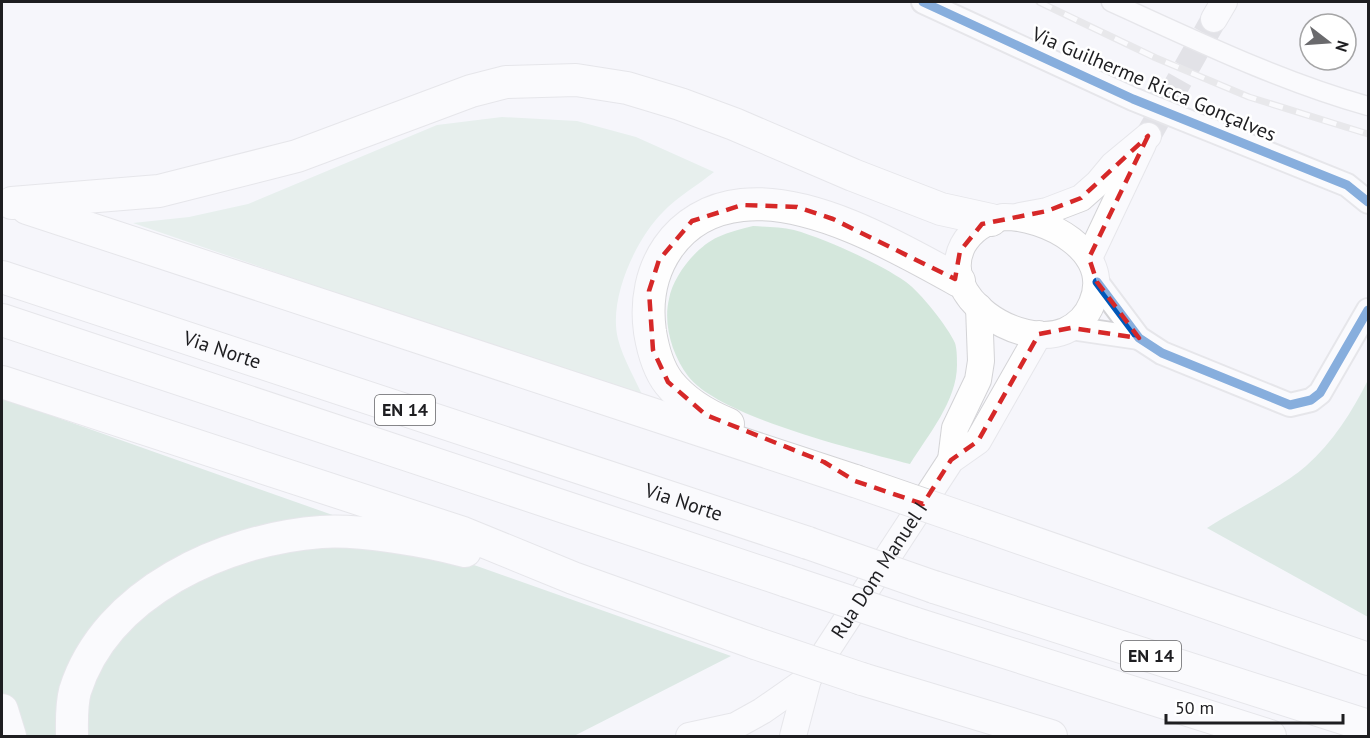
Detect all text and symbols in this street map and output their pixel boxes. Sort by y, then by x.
north arrow [1298,12,1358,72]
street label: Via Guilherme Ricca Gonçalves [1027,20,1280,147]
text: N [1331,38,1353,54]
street label: Via Norte [179,324,265,375]
road number: EN 14 [375,395,435,425]
street label: Via Norte [641,477,726,527]
street label: Rua Dom Manuel I [825,497,933,643]
road number: EN 14 [1121,641,1181,671]
scale bar [1166,687,1343,725]
text: 50 m [1175,696,1214,719]

